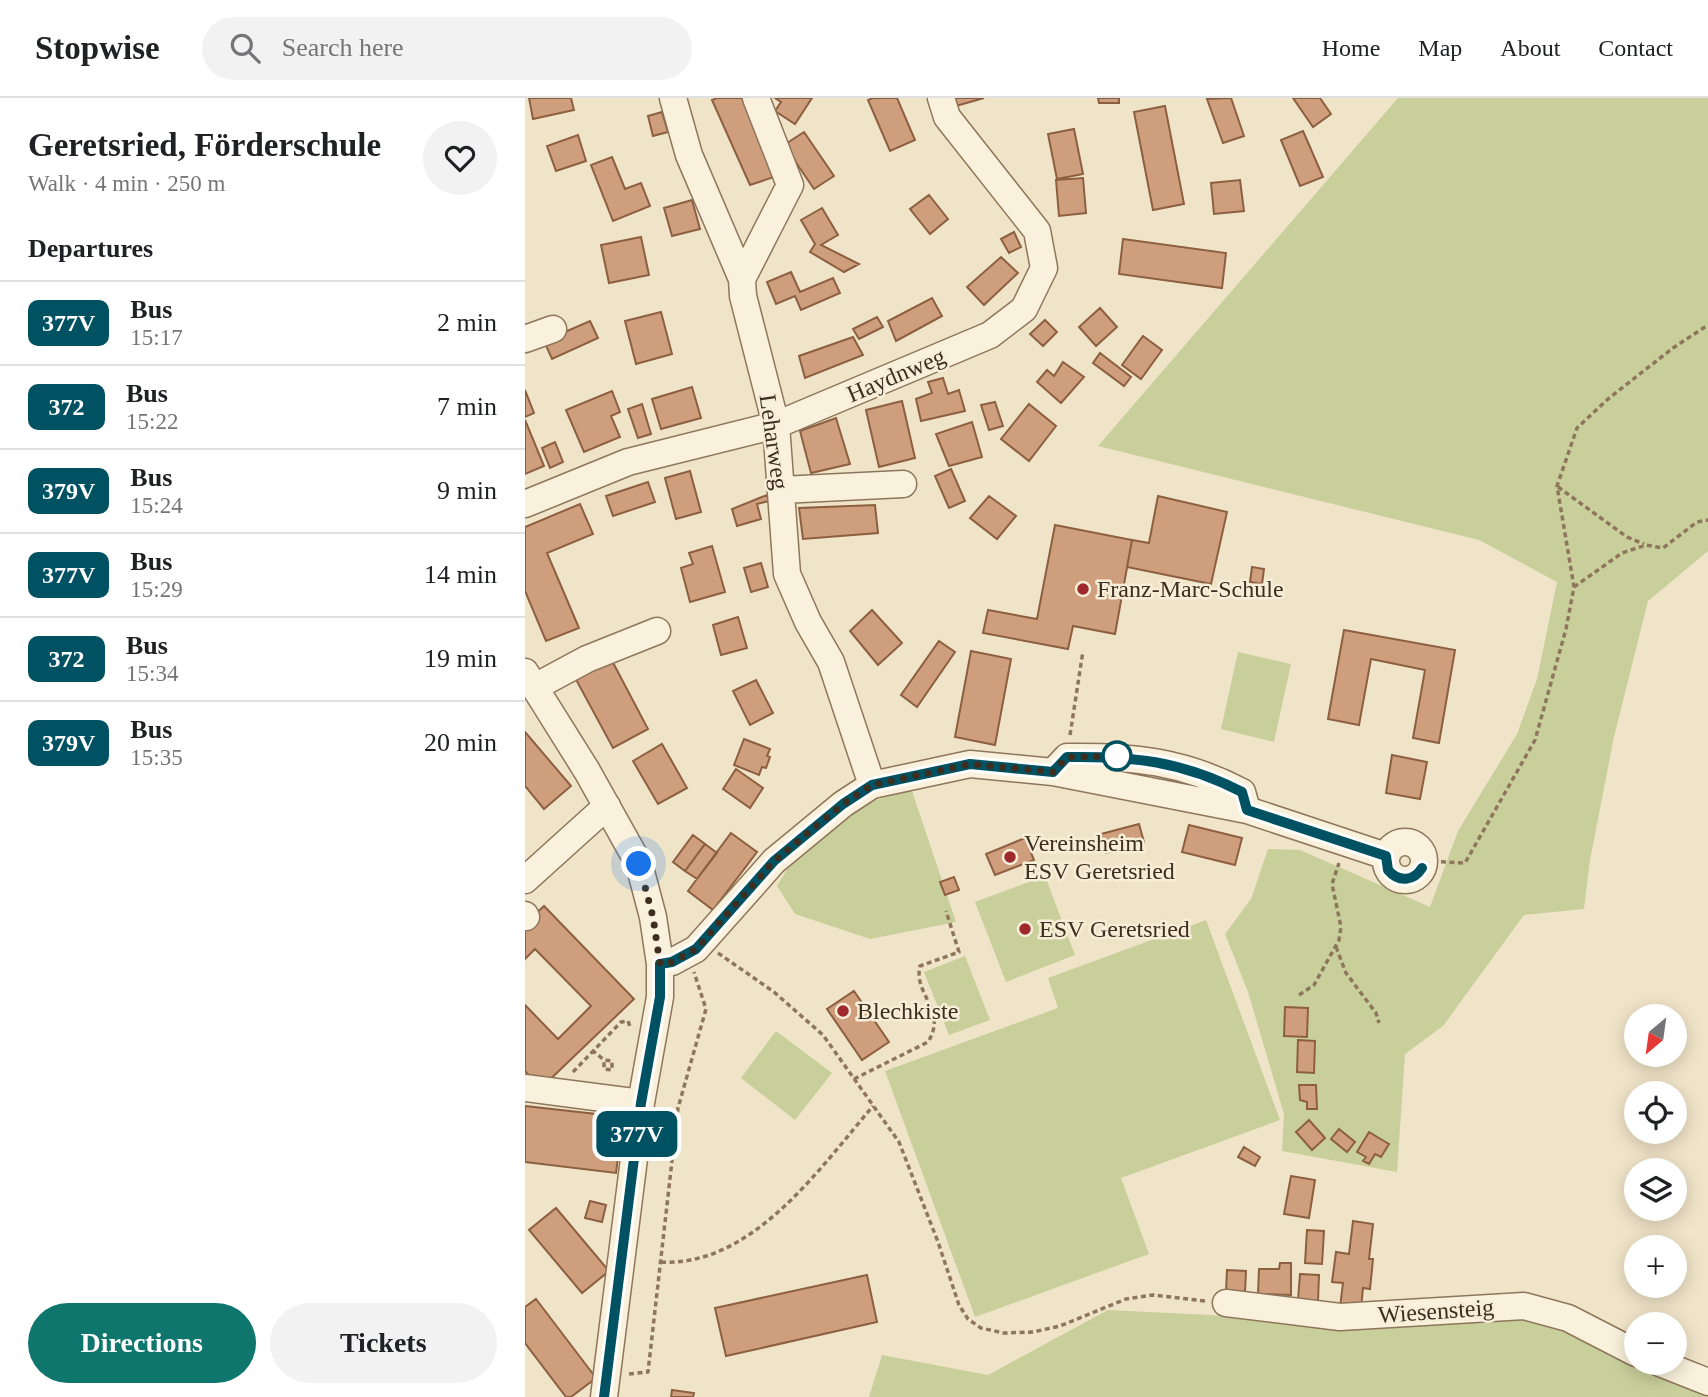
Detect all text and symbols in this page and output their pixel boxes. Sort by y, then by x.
search box [202,17,692,80]
icon: search [226,29,264,67]
text: Stopwise [35,30,160,66]
text: Search here [282,33,404,62]
text: Home [1322,35,1380,61]
text: Map [1418,35,1462,61]
text: About [1500,35,1560,61]
text: Contact [1598,35,1673,61]
button: heart [423,121,497,195]
text: Geretsried, Förderschule [28,127,381,163]
text: Walk · 4 min · 250 m [28,171,225,196]
text: Departures [28,234,153,263]
text: Bus [130,295,172,324]
text: 2 min [437,308,497,337]
text: 377V [42,310,95,336]
text: 15:17 [130,325,183,350]
street label: Haydnweg [843,343,949,407]
text: Bus [126,379,168,408]
text: 7 min [437,392,497,421]
street label: Leharweg [754,393,794,491]
text: 372 [49,394,85,420]
text: 15:22 [126,409,178,434]
text: Bus [130,463,172,492]
text: 9 min [437,476,497,505]
text: 379V [42,478,95,504]
text: 15:24 [130,493,183,518]
text: Bus [130,547,172,576]
text: 14 min [424,560,497,589]
text: 377V [42,562,95,588]
place label: Franz-Marc-Schule [1097,576,1284,602]
text: 15:29 [130,577,183,602]
marker: Franz-Marc-Schule [1075,581,1091,597]
text: Bus [126,631,168,660]
text: 19 min [424,644,497,673]
text: 372 [49,646,85,672]
text: 15:34 [126,661,178,686]
text: Bus [130,715,172,744]
text: 20 min [424,728,497,757]
text: 379V [42,730,95,756]
unlabelled marker [1102,741,1132,771]
text: 15:35 [130,745,183,770]
place label: Vereinsheim ESV Geretsried [1024,830,1175,884]
your location [621,846,656,881]
marker: Vereinsheim ESV Geretsried [1002,849,1018,865]
place label: ESV Geretsried [1039,916,1190,942]
marker: ESV Geretsried [1017,921,1033,937]
place label: Blechkiste [857,998,958,1024]
marker: Blechkiste [835,1003,851,1019]
north arrow [1624,1004,1687,1068]
map controls [1624,1004,1687,1375]
button: locate [1624,1081,1687,1144]
line badge: 377V [588,1111,686,1157]
text: 377V [610,1121,664,1147]
button: layers [1624,1158,1687,1221]
button: + [1624,1235,1687,1298]
street label: Wiesensteig [1377,1294,1495,1328]
button: Directions [28,1303,256,1383]
button: Tickets [270,1303,497,1383]
button: − [1624,1312,1687,1375]

